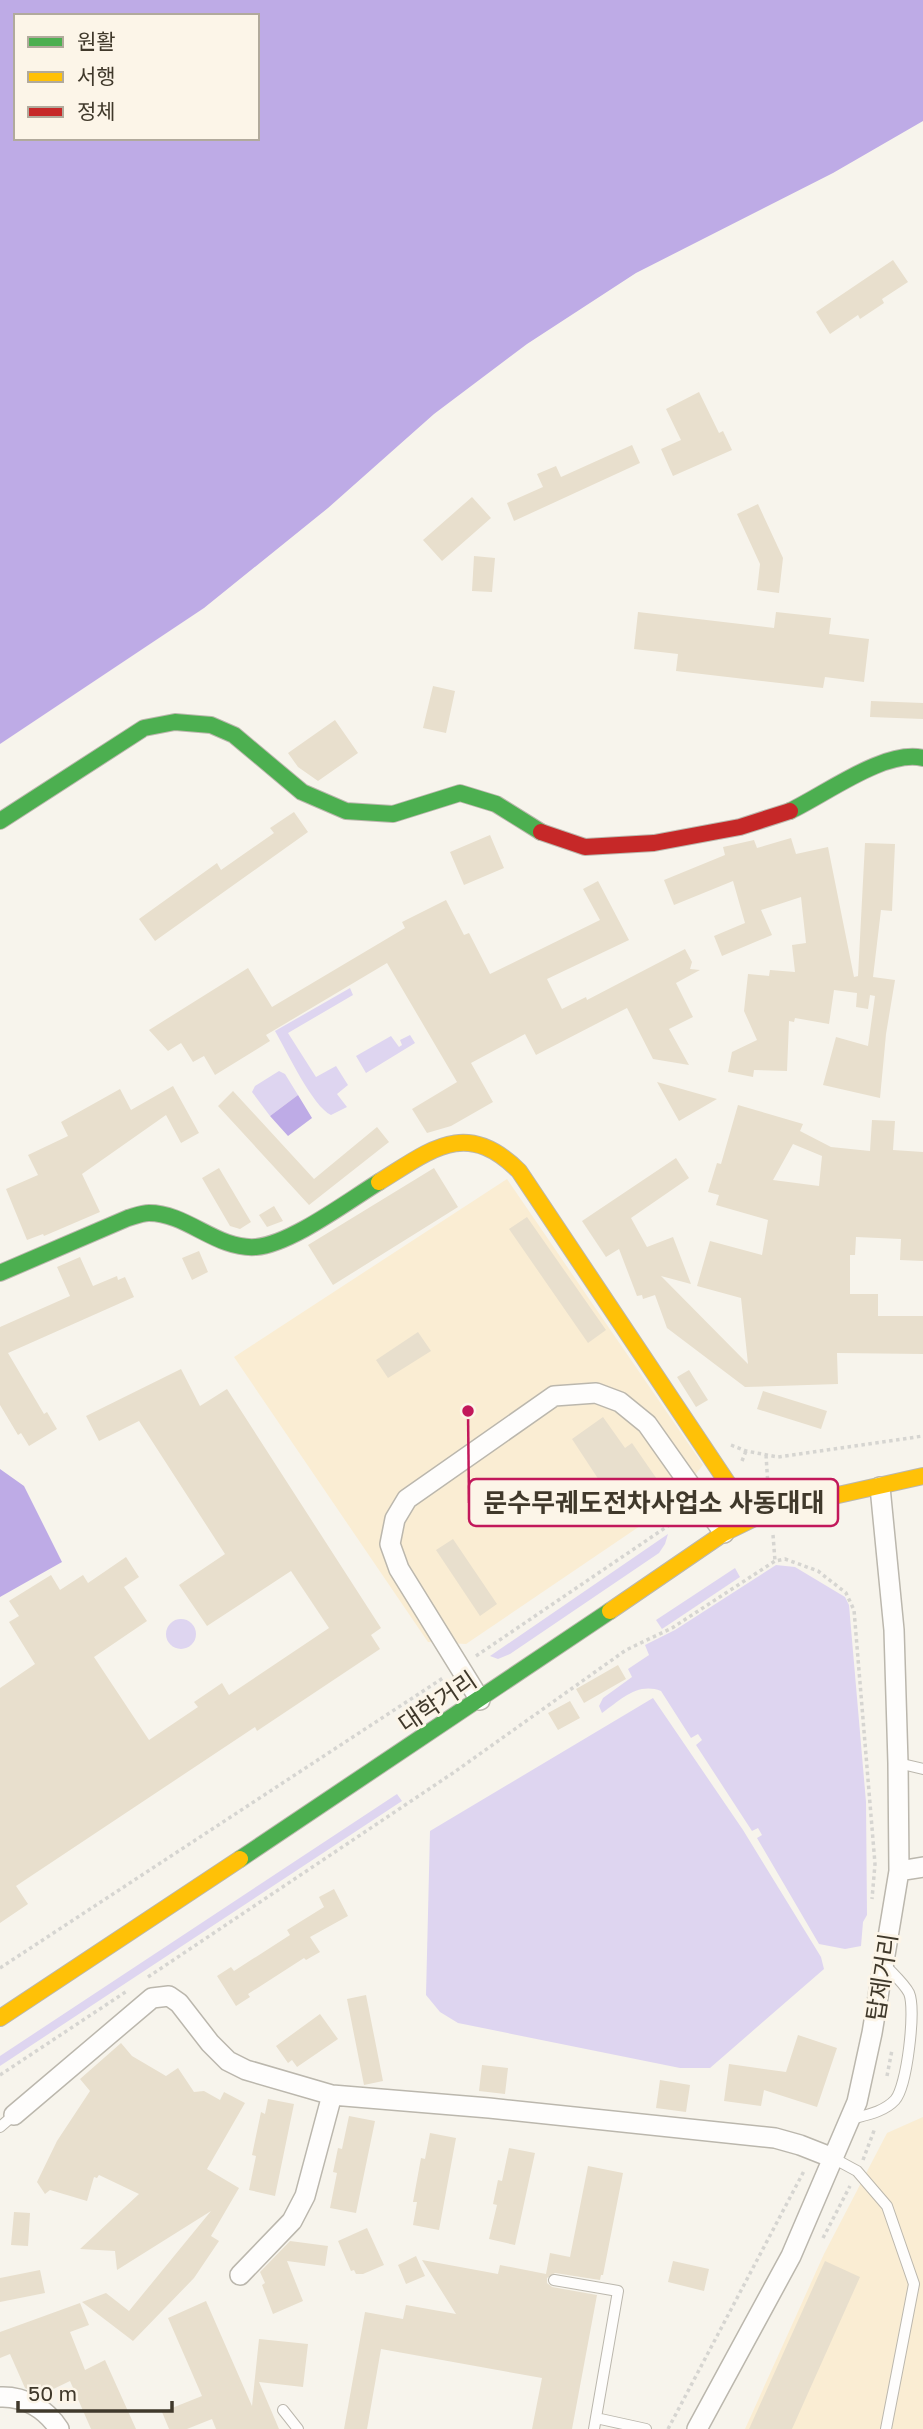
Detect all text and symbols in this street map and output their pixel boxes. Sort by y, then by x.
legend [14,14,259,140]
text: 원활 [77,28,116,54]
text: 서행 [77,63,116,89]
text: 정체 [77,98,116,124]
callout: 문수무궤도전차사업소 사동대대 [469,1479,838,1526]
text: 문수무궤도전차사업소 사동대대 [483,1487,825,1518]
street label: 대학거리 [392,1664,482,1738]
street label: 탑제거리 [860,1931,902,2023]
scale bar [18,2370,172,2414]
text: 50 m [28,2380,77,2406]

